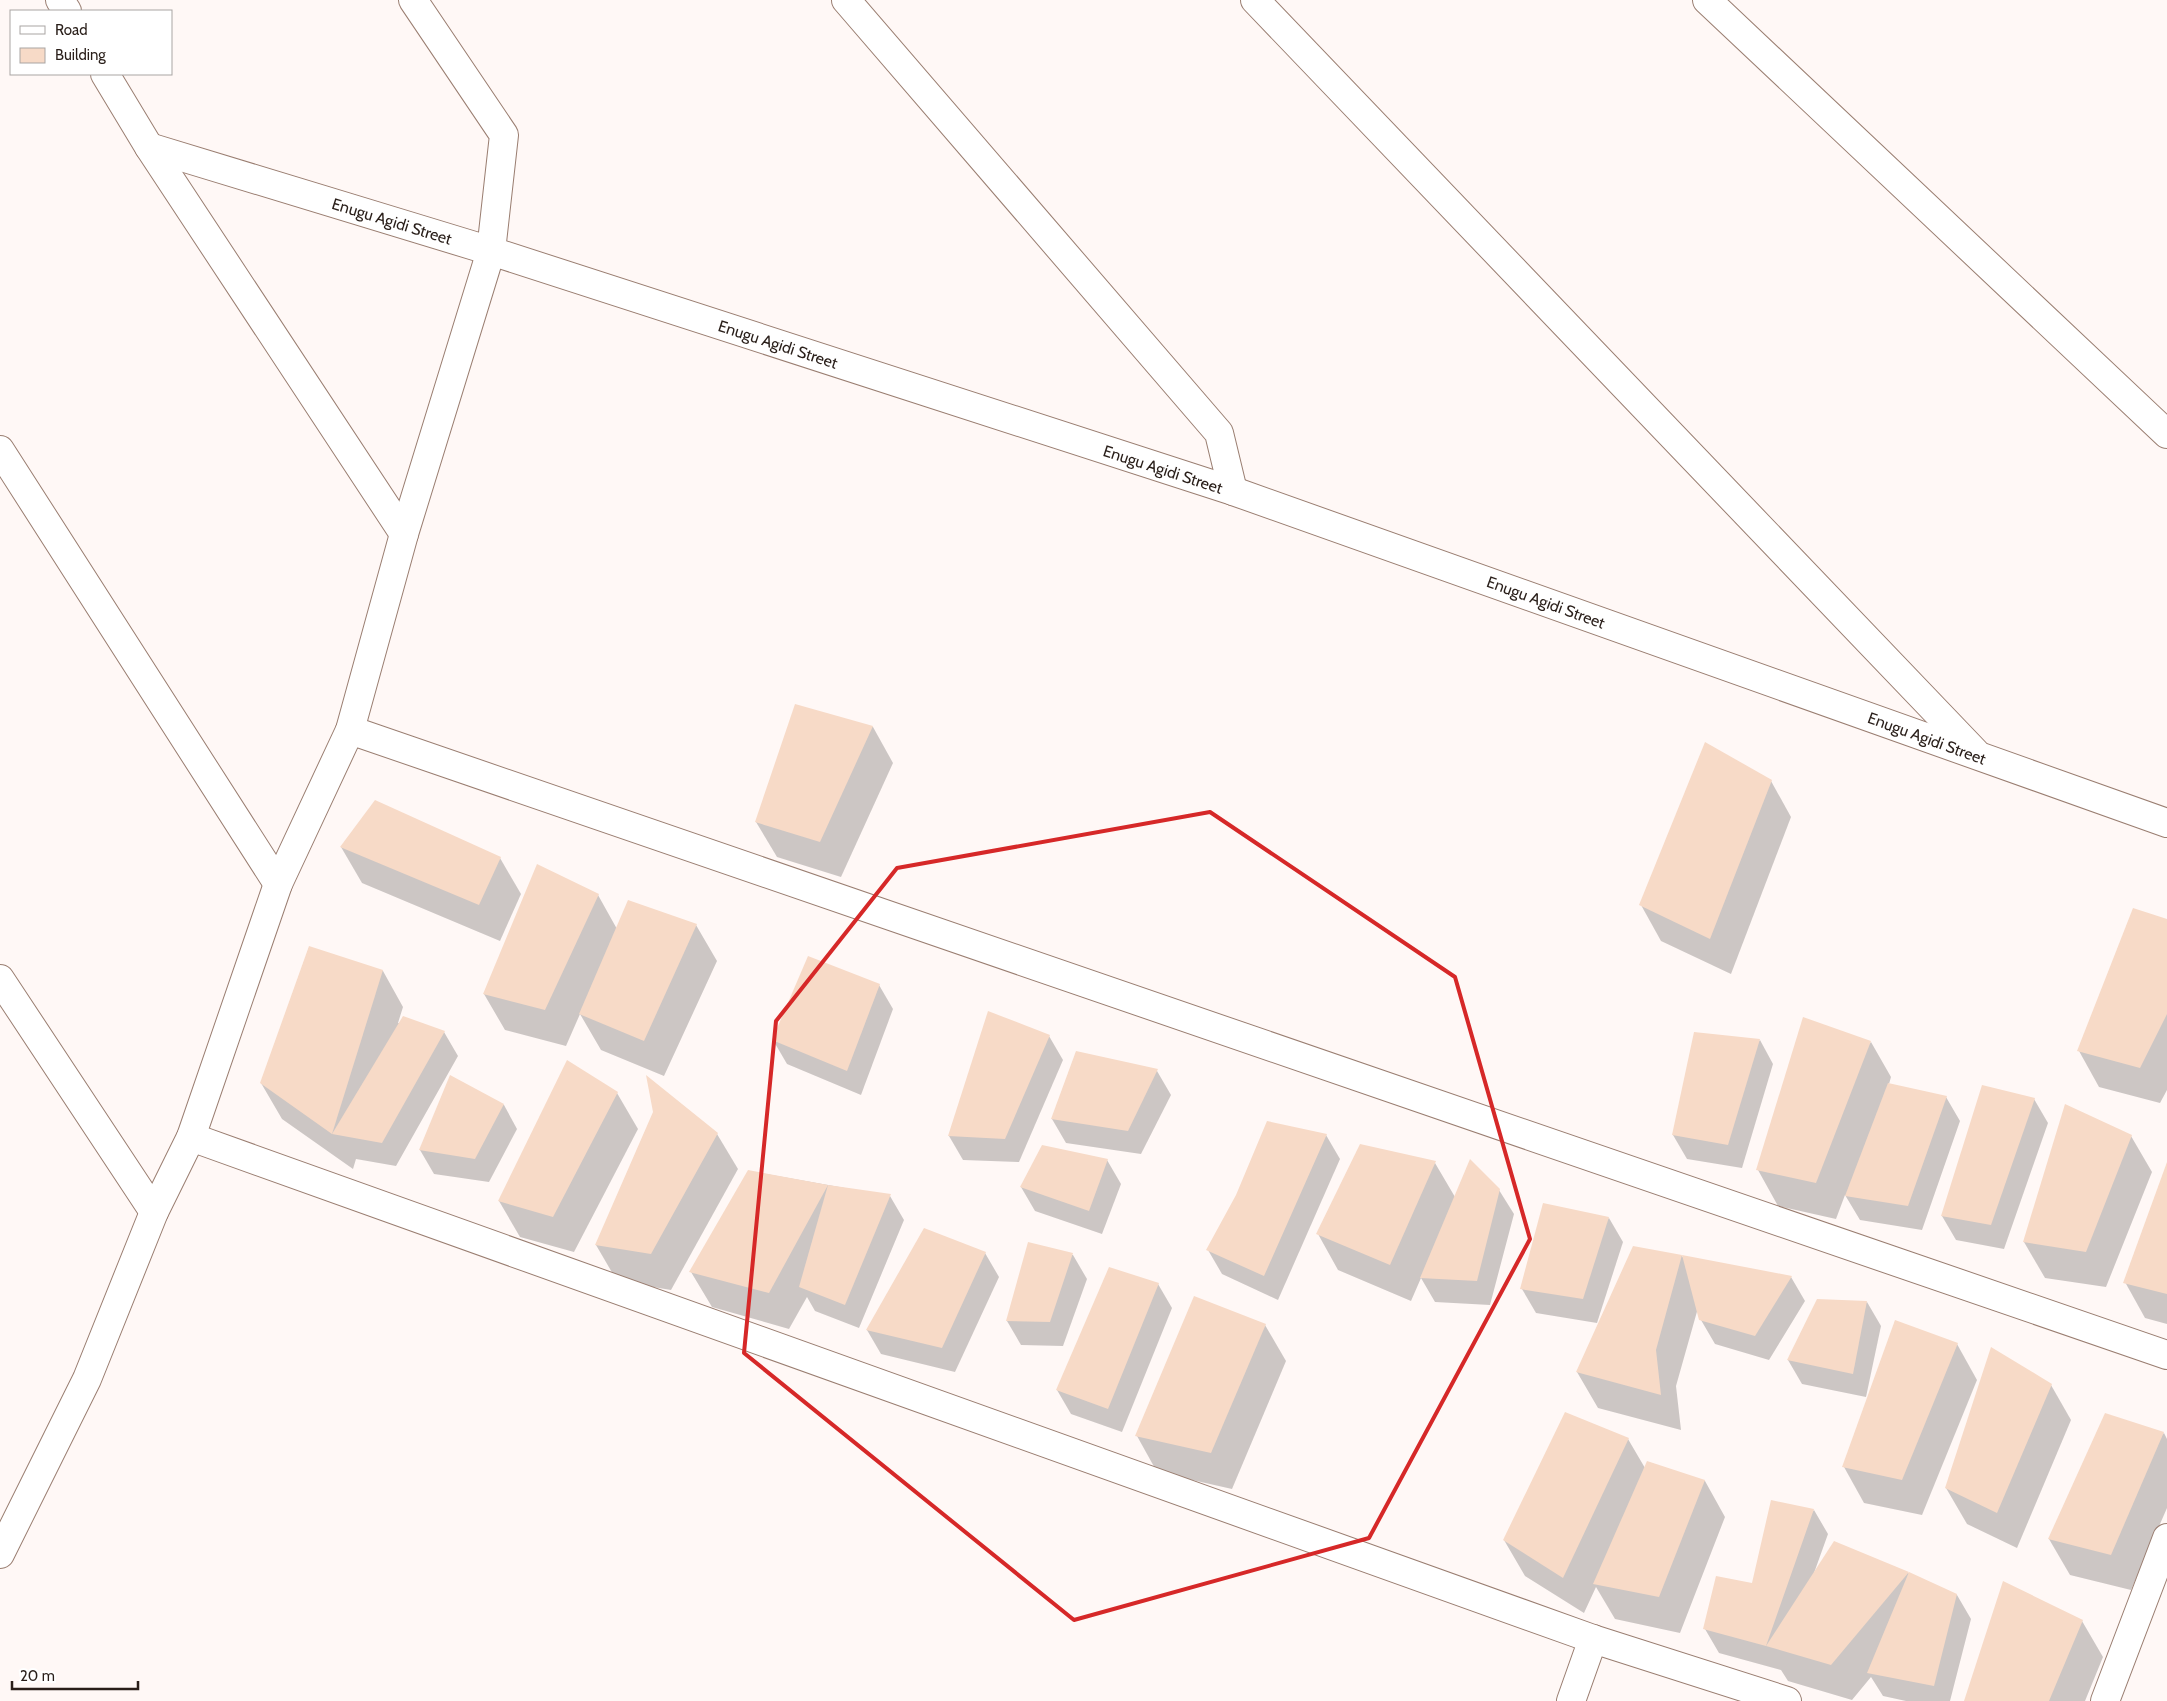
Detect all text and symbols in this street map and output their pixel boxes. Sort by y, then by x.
legend [10,10,172,75]
text: Road [55,21,88,39]
text: Building [55,46,106,64]
street label: Enugu Agidi Street [330,194,455,249]
street label: Enugu Agidi Street [716,316,841,373]
street label: Enugu Agidi Street [1101,441,1226,498]
street label: Enugu Agidi Street [1484,572,1608,633]
street label: Enugu Agidi Street [1865,708,1989,769]
scale bar [12,1658,139,1690]
text: 20 m [20,1667,55,1685]

